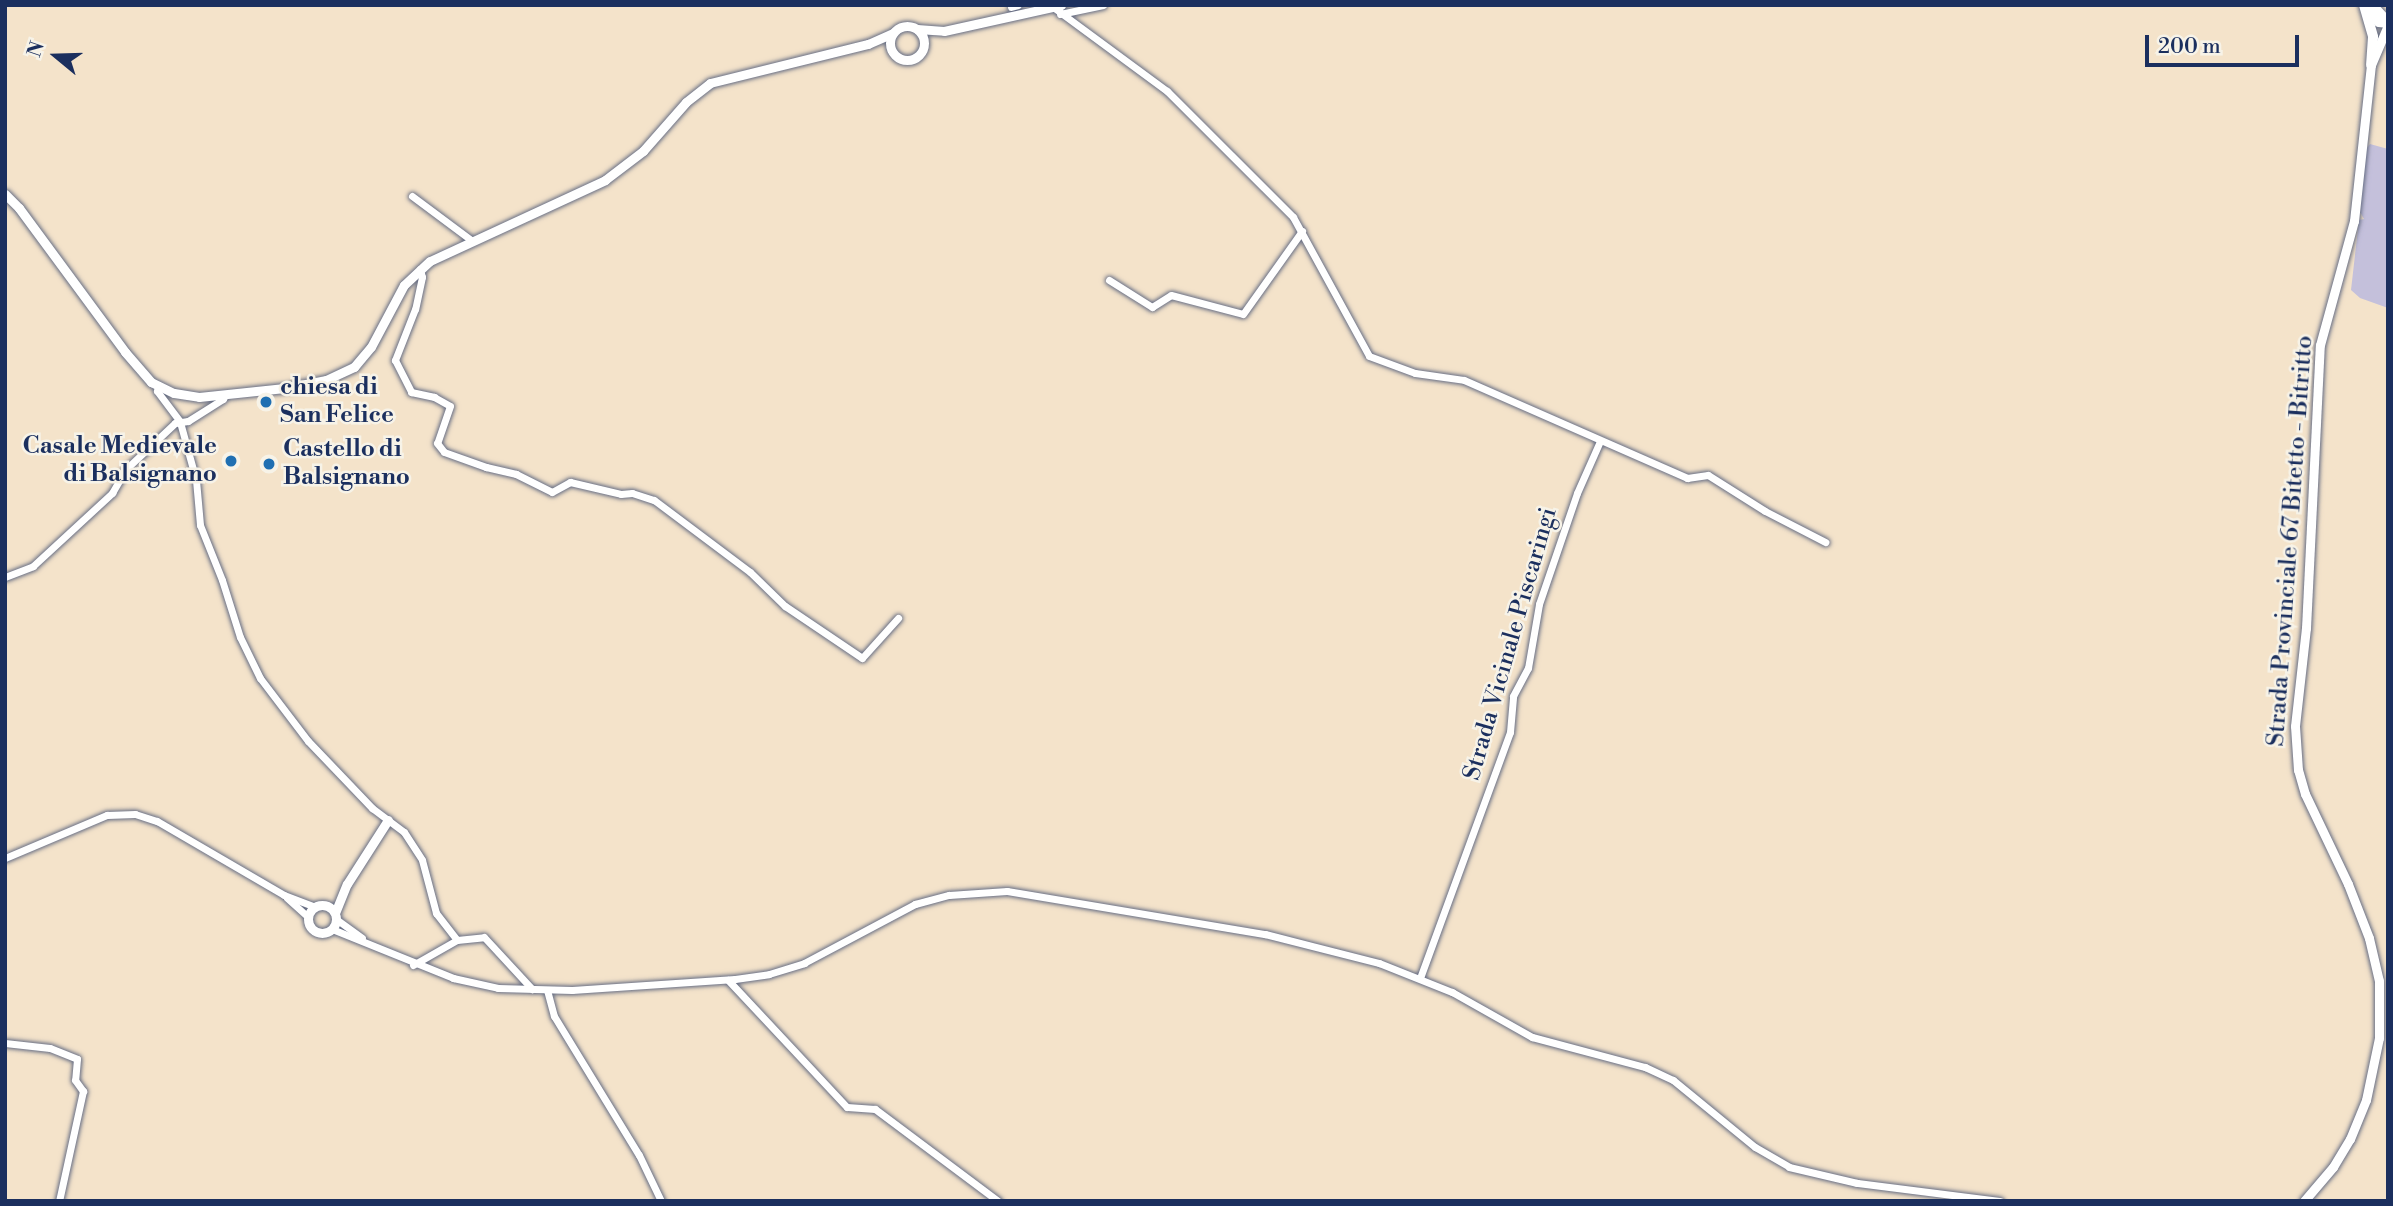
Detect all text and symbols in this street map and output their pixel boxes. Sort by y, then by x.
north arrow [21,21,91,91]
scale bar [2148,21,2302,65]
text: 200 m [2158,34,2221,60]
text: N [22,38,50,60]
street label: Strada Provinciale 67 Bitetto - Bitritto [2262,335,2320,747]
place label: chiesa di San Felice [280,374,394,430]
marker: chiesa di San Felice [258,394,274,410]
place label: Casale Medievale di Balsignano [23,433,217,489]
place label: Castello di Balsignano [283,436,410,492]
marker: Casale Medievale di Balsignano [223,453,239,469]
marker: Castello di Balsignano [261,456,277,472]
street label: Strada Vicinale Piscaringi [1458,504,1564,784]

